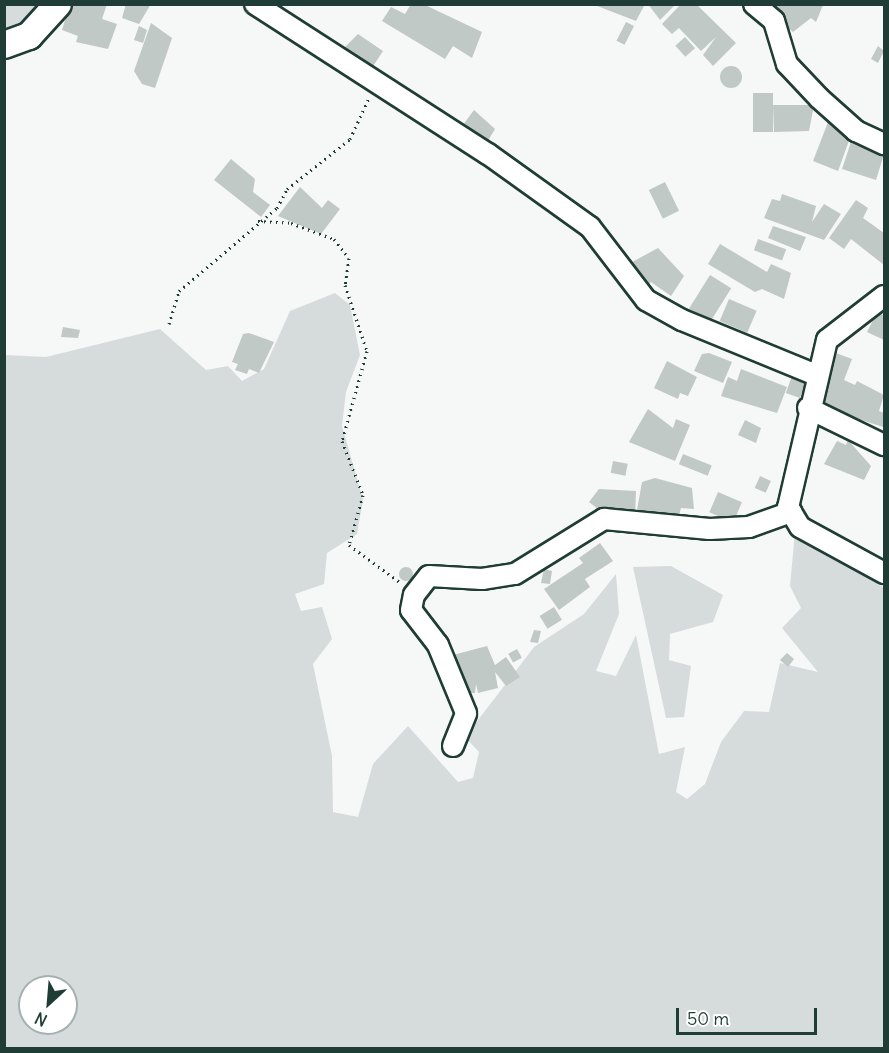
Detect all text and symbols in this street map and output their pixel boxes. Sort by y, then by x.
north arrow [18,975,78,1035]
scale bar [679,996,820,1034]
text: 50 m [687,1007,729,1030]
text: N [32,1008,50,1031]

